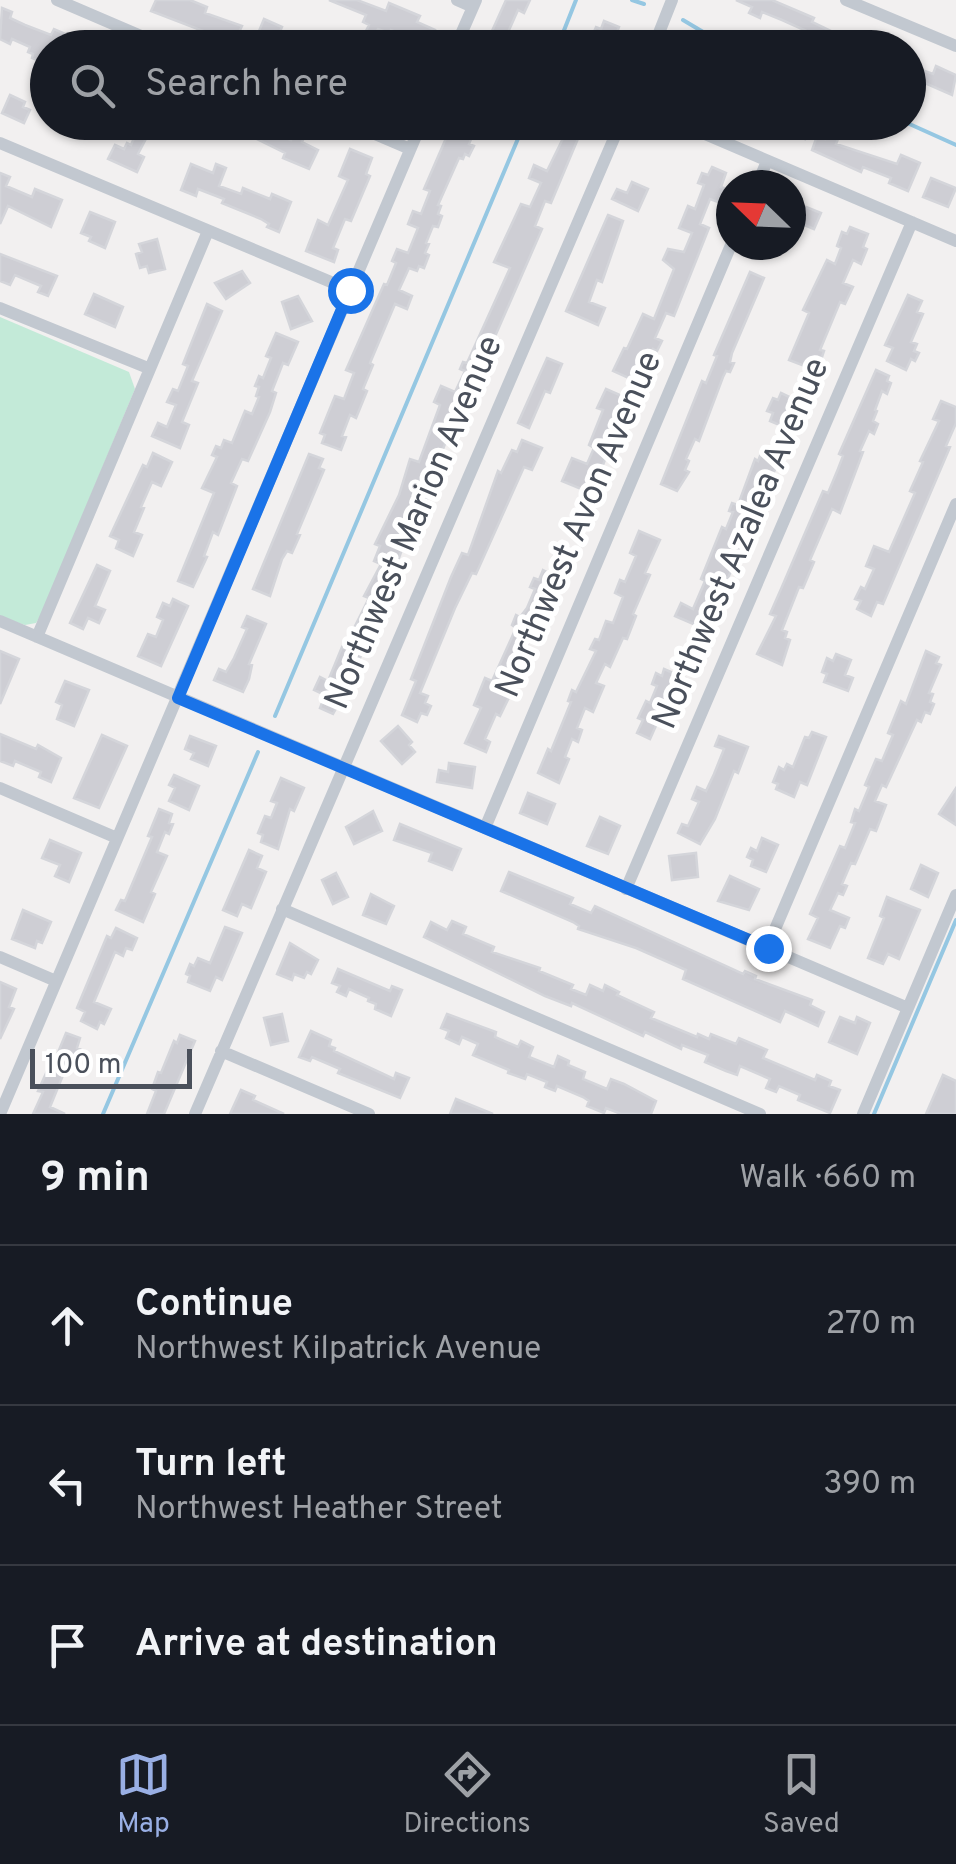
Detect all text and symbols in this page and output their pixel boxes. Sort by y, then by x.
search box [30,30,926,140]
icon: search [65,58,120,113]
text: Search here [145,61,348,110]
north arrow [716,170,806,260]
route start [328,268,374,314]
street label: Northwest Marion Avenue [316,329,514,717]
street label: Northwest Avon Avenue [487,345,673,705]
street label: Northwest Azalea Avenue [644,352,840,736]
route end [746,926,792,972]
scale bar [30,1044,192,1088]
text: 100 m [45,1048,121,1084]
text: 9 min [40,1153,150,1206]
text: Walk · 660 m [739,1159,916,1199]
text: Continue [135,1281,293,1330]
icon: ahead [40,1298,95,1353]
text: 270 m [826,1305,916,1345]
text: Northwest Kilpatrick Avenue [135,1330,541,1370]
text: Turn left [135,1441,287,1490]
icon: left [40,1458,95,1513]
text: 390 m [823,1465,916,1505]
text: Northwest Heather Street [135,1490,503,1530]
icon: arrive [40,1618,95,1673]
text: Arrive at destination [135,1621,498,1670]
tab: Map [116,1747,171,1843]
tab: Directions [403,1747,531,1843]
tab: Saved [763,1747,840,1843]

